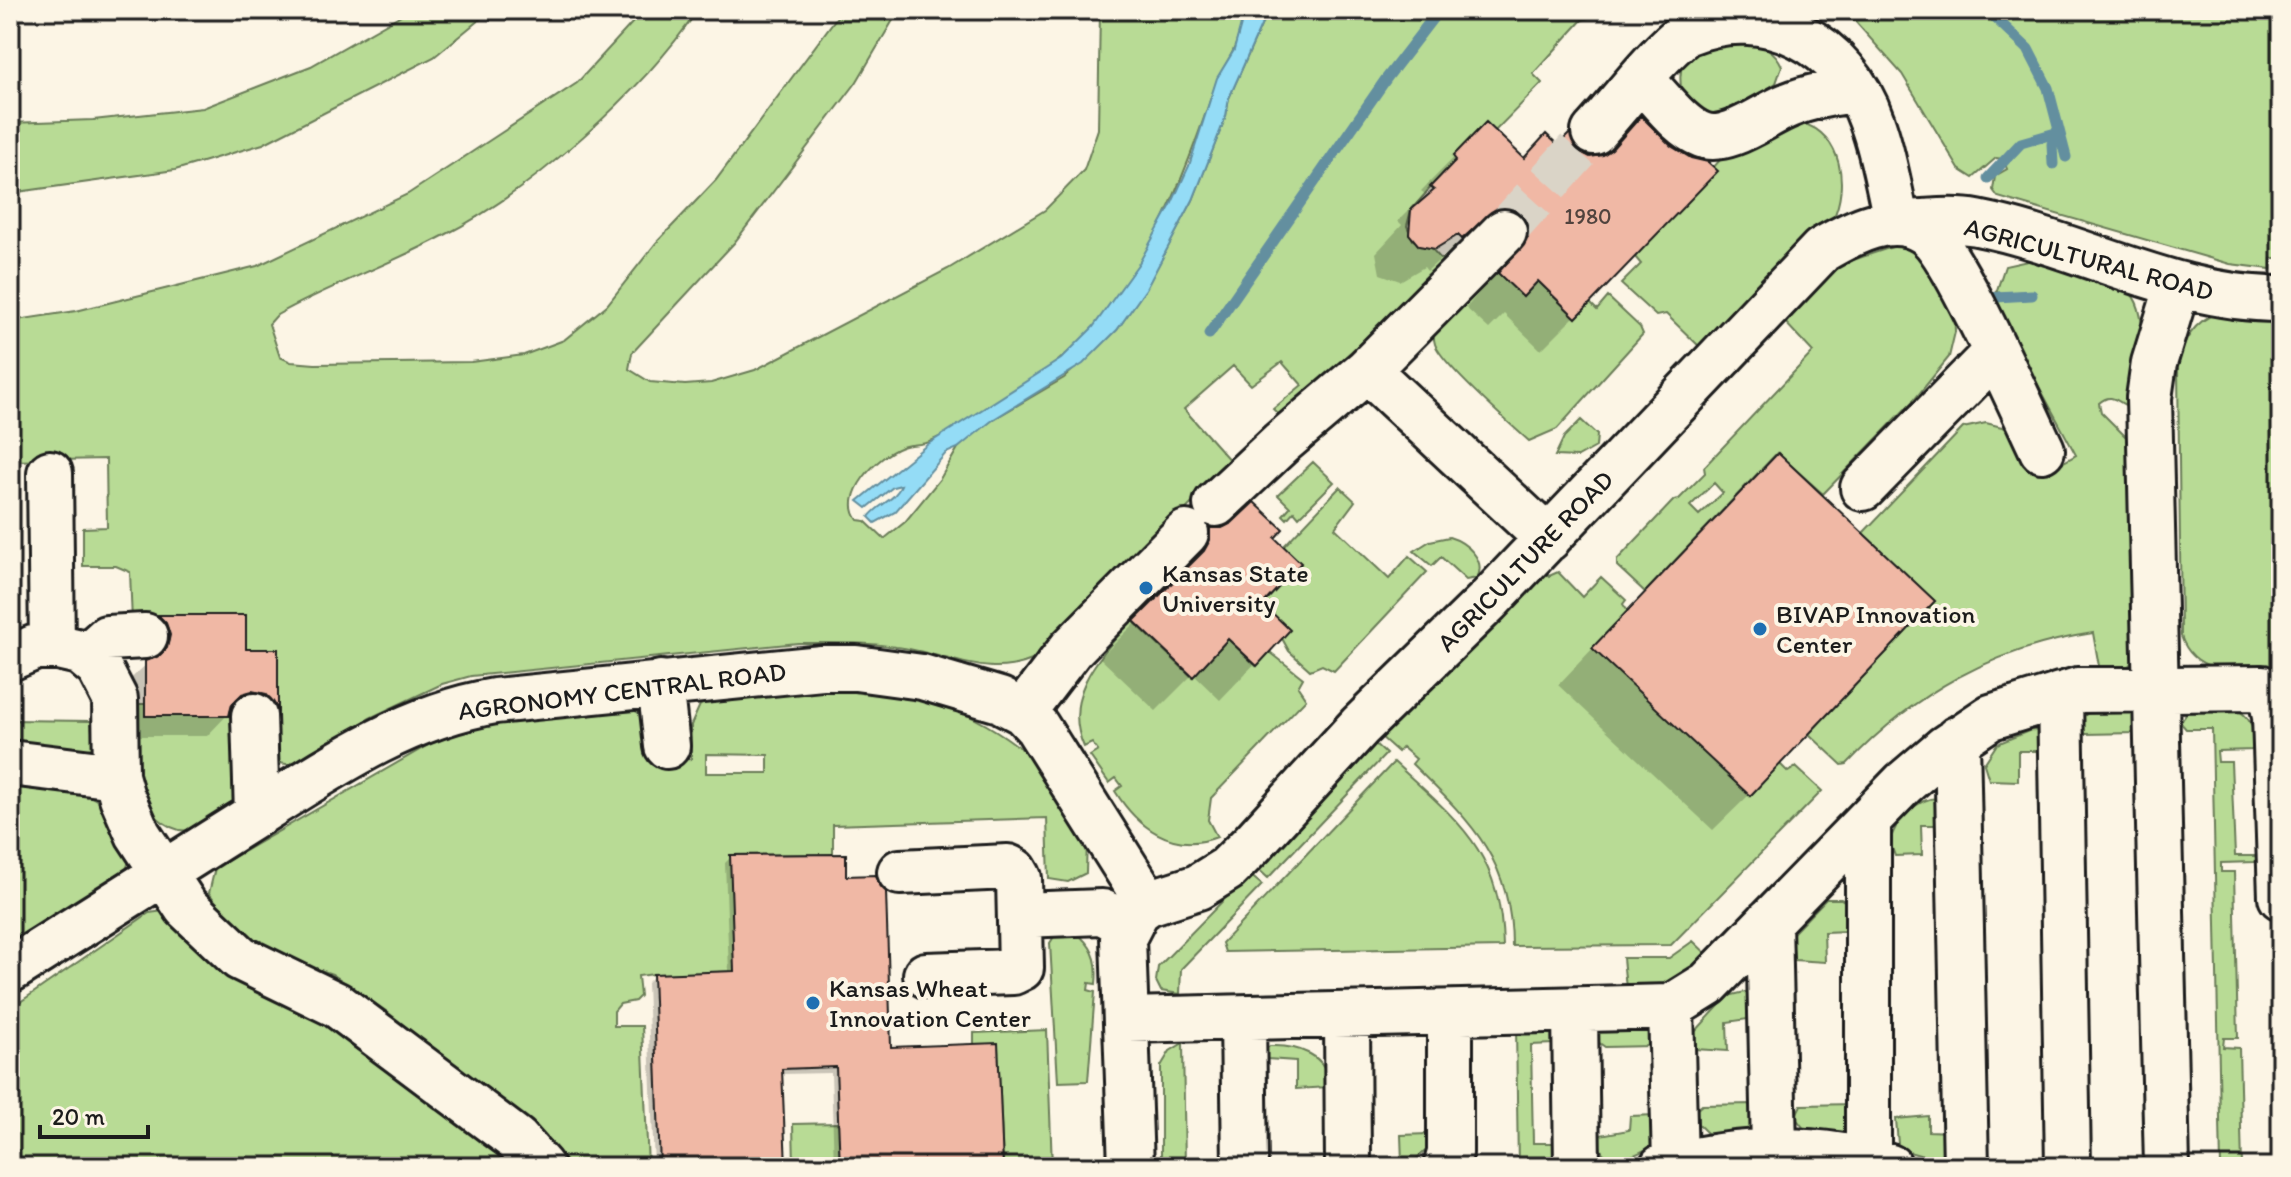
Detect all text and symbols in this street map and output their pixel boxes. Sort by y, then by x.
house number: 1980 [1564,203,1612,230]
street label: AGRICULTURAL ROAD [1961,210,2217,308]
street label: AGRICULTURE ROAD [1430,464,1620,658]
place label: Kansas State University [1162,557,1309,619]
marker: Kansas State University [1137,579,1155,597]
place label: BIVAP Innovation Center [1776,598,1976,660]
marker: BIVAP Innovation Center [1751,620,1769,638]
street label: AGRONOMY CENTRAL ROAD [456,655,788,727]
place label: Kansas Wheat Innovation Center [829,972,1031,1034]
marker: Kansas Wheat Innovation Center [804,994,822,1012]
scale bar [40,1089,148,1139]
text: 20 m [52,1102,105,1131]

